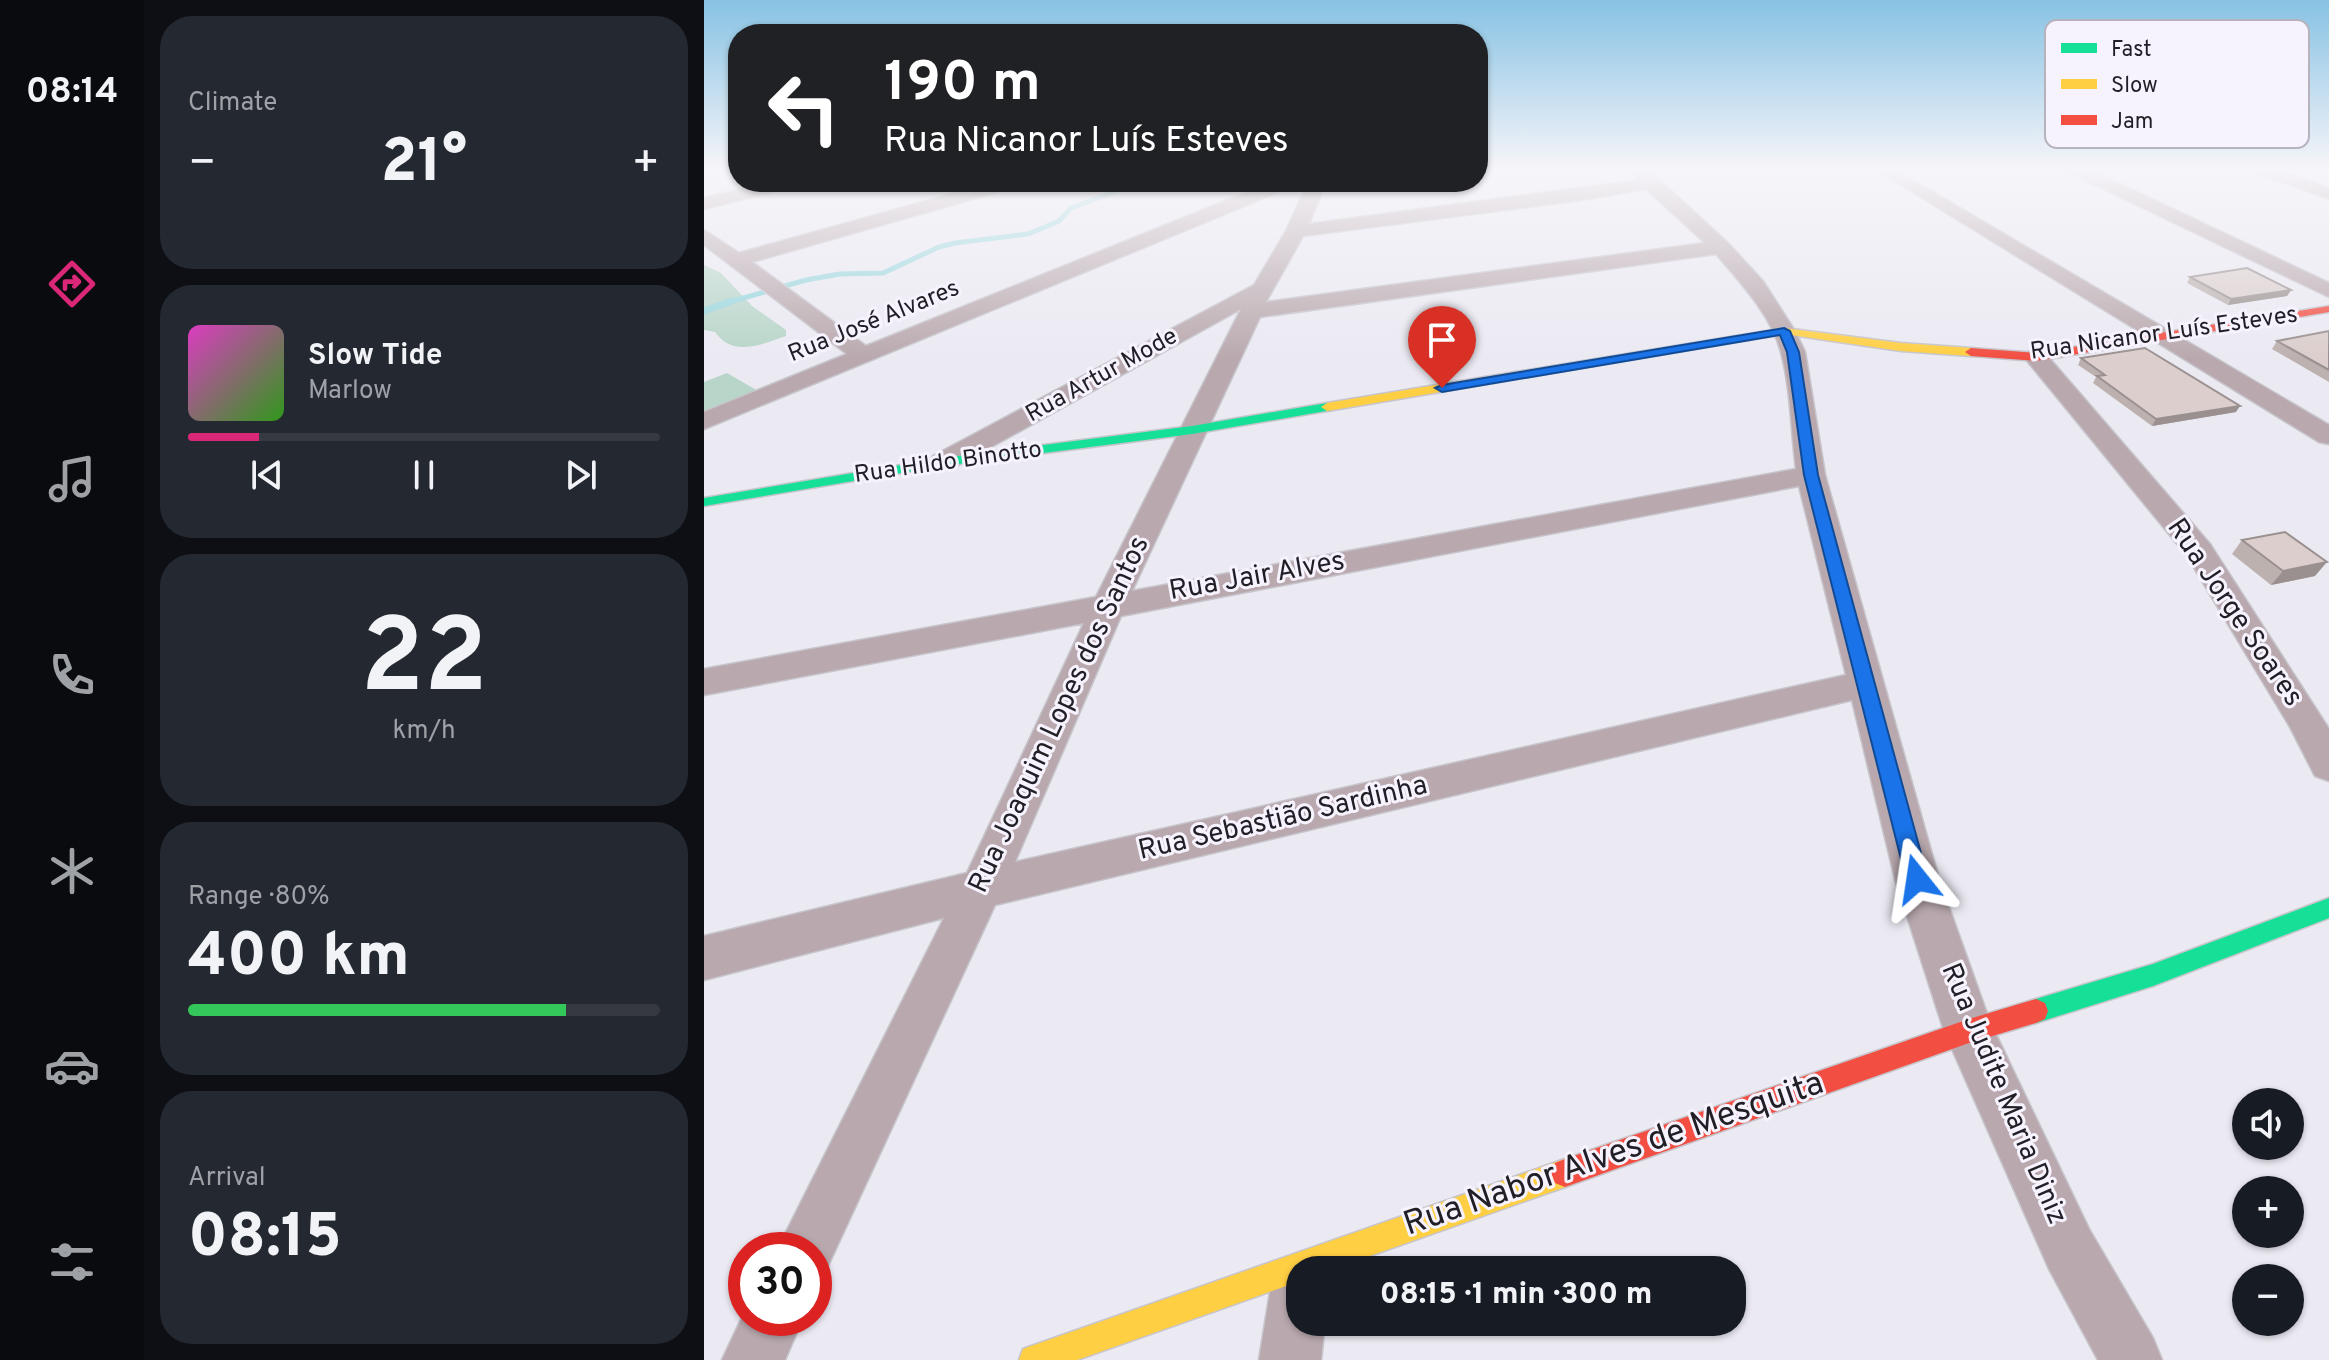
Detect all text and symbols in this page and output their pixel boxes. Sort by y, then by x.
legend [2045,20,2309,148]
text: Fast [2111,37,2152,64]
text: 190 m [884,50,1041,120]
icon: left [752,56,856,160]
text: 08:14 [26,70,118,116]
text: Slow [2111,73,2158,100]
text: Climate [188,87,277,120]
text: Jam [2111,109,2154,136]
text: Rua Nicanor Luís Esteves [884,119,1289,165]
text: 21° [381,127,467,203]
text: − [188,137,216,193]
text: + [632,137,660,193]
icon: directions [44,256,100,312]
street label: Rua José Alvares [784,274,964,370]
street label: Rua Nicanor Luís Esteves [2028,300,2300,368]
pin [1408,306,1476,388]
icon: arrive [1420,318,1464,362]
street label: Rua Artur Mode [1021,322,1183,430]
text: Slow Tide [308,338,442,375]
text: Marlow [308,375,392,408]
street label: Rua Hildo Binotto [852,435,1044,491]
icon: music [44,451,100,507]
icon: previous [245,453,289,497]
icon: pause [402,453,446,497]
icon: next [559,453,603,497]
street label: Rua Jorge Soares [2158,512,2310,714]
street label: Rua Joaquim Lopes dos Santos [961,531,1159,899]
street label: Rua Jair Alves [1167,544,1347,610]
text: 22 [360,597,488,729]
icon: phone [44,647,100,703]
text: km/h [392,715,456,748]
street label: Rua Sebastião Sardinha [1135,768,1431,870]
position arrow [1875,837,1959,921]
icon: climate [44,843,100,899]
text: Range · 80% [188,881,330,914]
text: 400 km [188,921,410,997]
street label: Rua Judite Maria Diniz [1932,958,2074,1230]
icon: car [44,1038,100,1094]
street label: Rua Nabor Alves de Mesquita [1398,1063,1830,1247]
map controls [2232,1088,2304,1336]
button: sound [2232,1088,2304,1160]
text: Arrival [188,1162,266,1195]
button: + [2232,1176,2304,1248]
text: 08:15 [188,1202,342,1278]
speed limit sign: 30 [728,1232,832,1336]
icon: filters [44,1234,100,1290]
button: − [2232,1264,2304,1336]
text: 08:15 · 1 min · 300 m [1380,1277,1652,1314]

